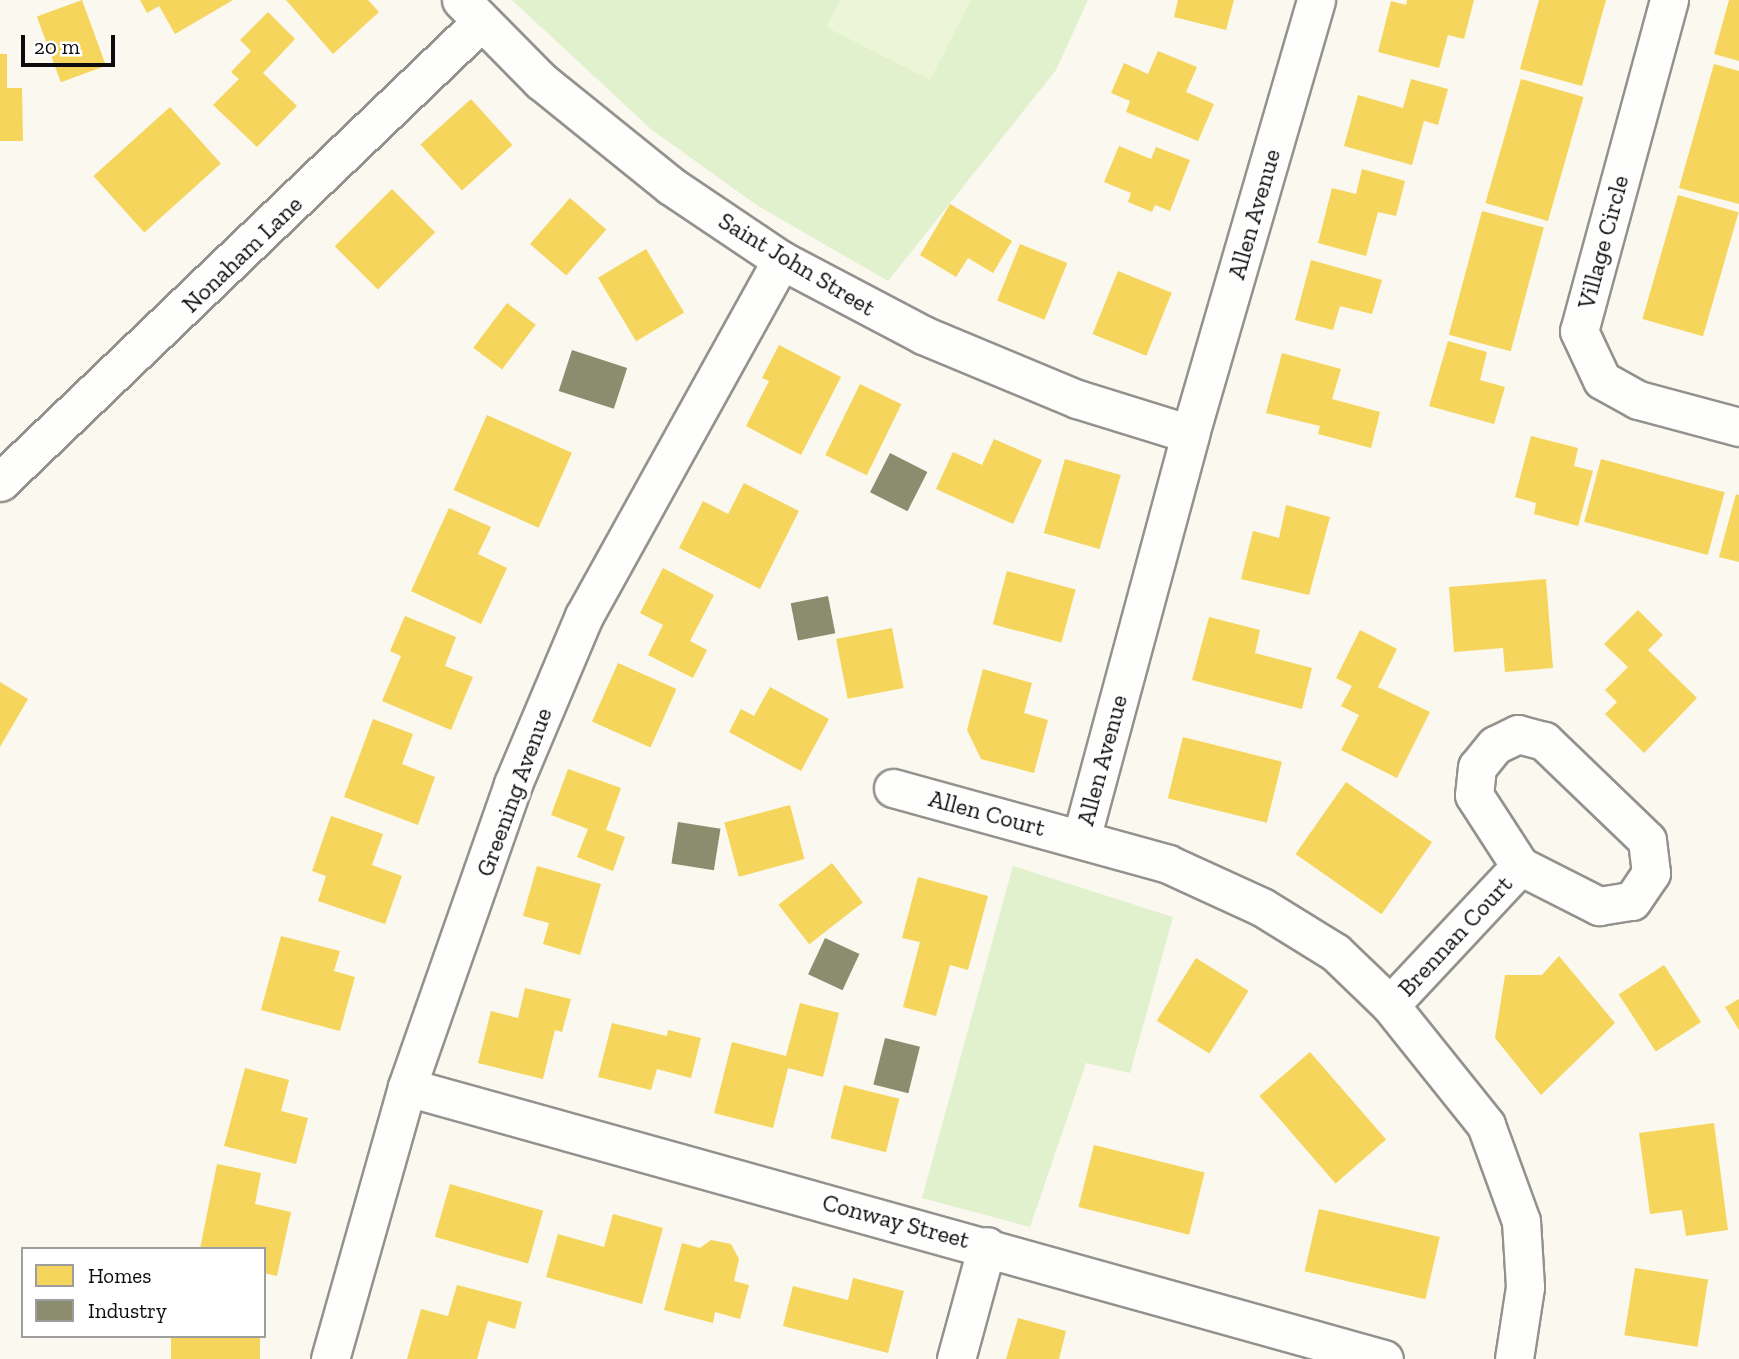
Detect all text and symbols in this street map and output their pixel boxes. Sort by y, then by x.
scale bar [24,21,119,65]
text: 20 m [34,34,80,59]
street label: Allen Avenue [1222,145,1286,283]
street label: Village Circle [1571,172,1635,312]
street label: Nonaham Lane [176,190,308,318]
street label: Saint John Street [713,206,881,322]
street label: Allen Avenue [1071,691,1133,829]
street label: Greening Avenue [470,703,558,881]
street label: Allen Court [926,784,1048,842]
street label: Brennan Court [1392,870,1518,1002]
street label: Conway Street [819,1187,973,1255]
legend [21,1247,266,1338]
text: Homes [88,1263,151,1288]
text: Industry [88,1298,167,1323]

